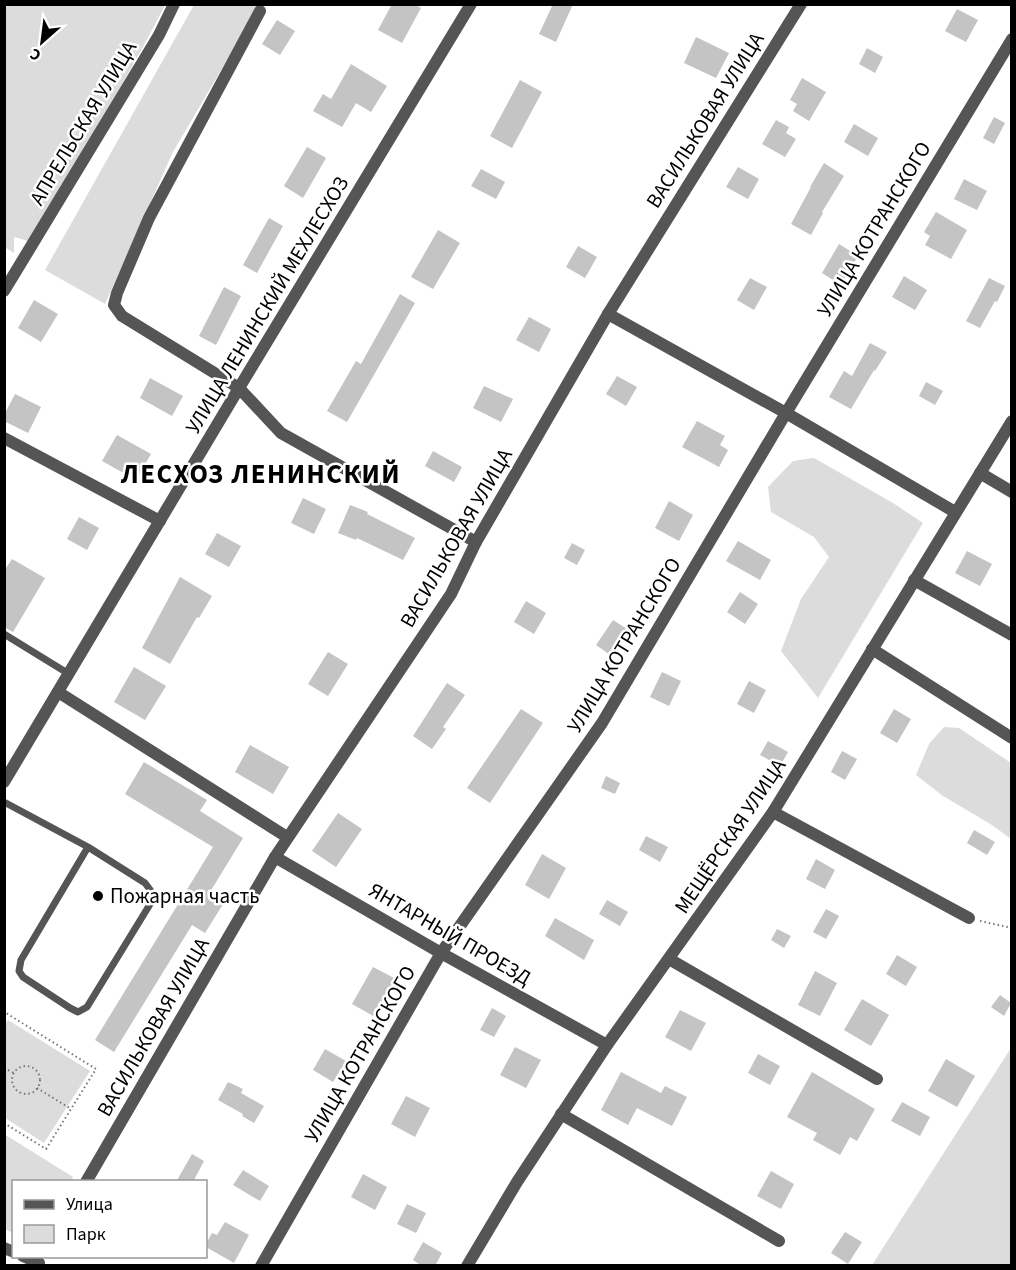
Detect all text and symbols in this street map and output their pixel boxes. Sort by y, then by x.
north arrow [12,12,72,72]
street label: ВАСИЛЬКОВАЯ УЛИЦА [639,26,772,214]
street label: АПРЕЛЬСКАЯ УЛИЦА [24,36,142,210]
street label: УЛИЦА КОТРАНСКОГО [810,136,938,322]
street label: УЛИЦА ЛЕНИНСКИЙ МЕХЛЕСХОЗ [178,171,356,439]
street label: ВАСИЛЬКОВАЯ УЛИЦА [392,442,520,633]
district label: ЛЕСХОЗ ЛЕНИНСКИЙ [120,455,401,494]
street label: УЛИЦА КОТРАНСКОГО [560,552,688,738]
street label: МЕЩЁРСКАЯ УЛИЦА [667,752,793,919]
street label: ЯНТАРНЫЙ ПРОЕЗД [363,875,537,993]
place label: Пожарная часть [110,881,259,911]
marker: Пожарная часть [91,889,105,903]
street label: ВАСИЛЬКОВАЯ УЛИЦА [89,931,217,1122]
street label: УЛИЦА КОТРАНСКОГО [297,960,423,1148]
legend [12,1180,207,1258]
text: Улица [66,1192,113,1217]
text: Парк [66,1222,106,1247]

